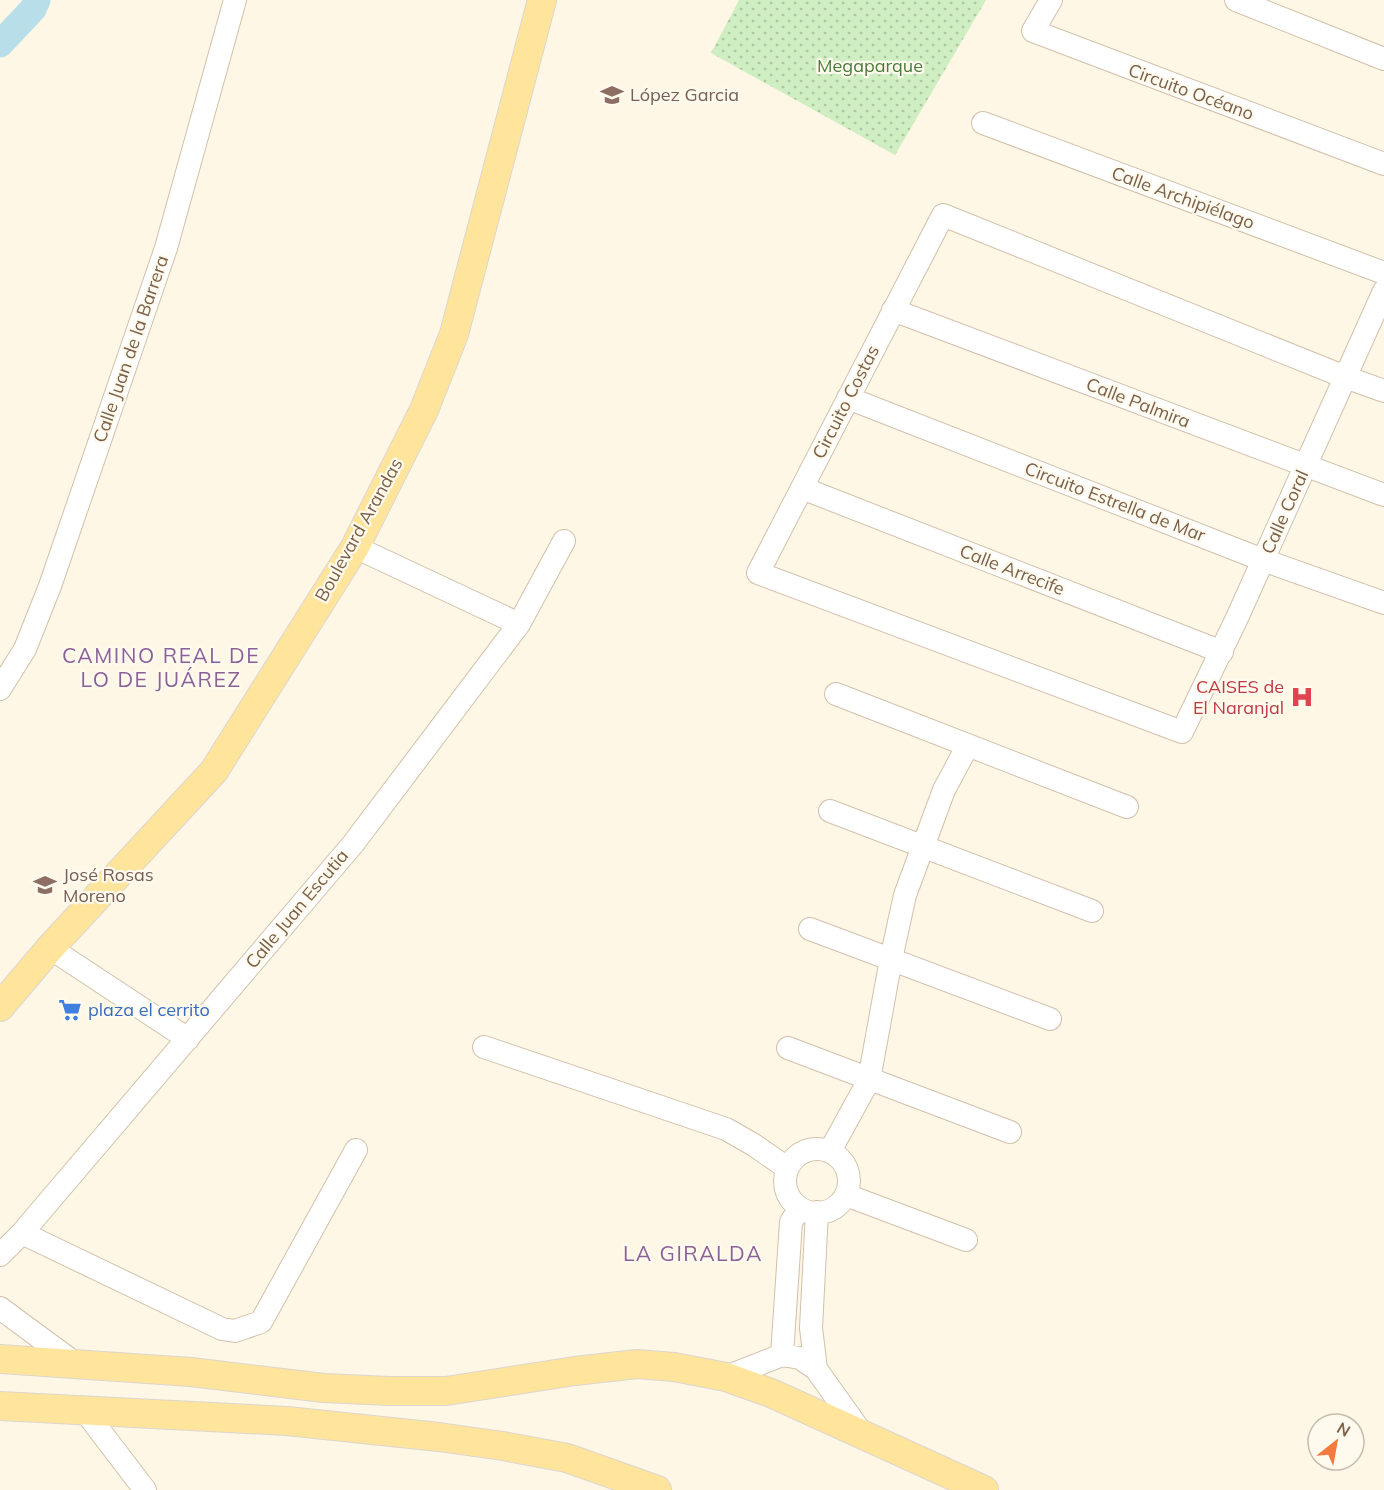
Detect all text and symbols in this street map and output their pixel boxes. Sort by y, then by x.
park label: Megaparque [817,54,923,77]
street label: Circuito Océano [1125,58,1257,125]
school or university icon: López Garcia [599,82,625,108]
place label: López Garcia [630,83,739,106]
street label: Calle Archipiélago [1109,161,1258,234]
street label: Calle Juan de la Barrera [88,252,173,445]
street label: Circuito Costas [807,341,884,463]
street label: Calle Palmira [1083,372,1193,433]
street label: Boulevard Arandas [310,454,408,606]
street label: Circuito Estrella de Mar [1022,456,1209,547]
street label: Calle Coral [1256,466,1313,557]
street label: Calle Arrecife [956,539,1068,600]
district label: CAMINO REAL DE LO DE JUÁREZ [62,642,260,692]
place label: CAISES de El Naranjal [1193,675,1284,719]
hospital icon: CAISES de El Naranjal [1289,684,1315,710]
street label: Calle Juan Escutia [240,844,353,973]
place label: José Rosas Moreno [63,863,154,907]
school or university icon: José Rosas Moreno [32,872,58,898]
supermarket icon: plaza el cerrito [57,997,83,1023]
place label: plaza el cerrito [88,998,210,1021]
district label: LA GIRALDA [623,1240,763,1266]
north arrow [1306,1412,1366,1472]
text: N [1333,1417,1354,1441]

